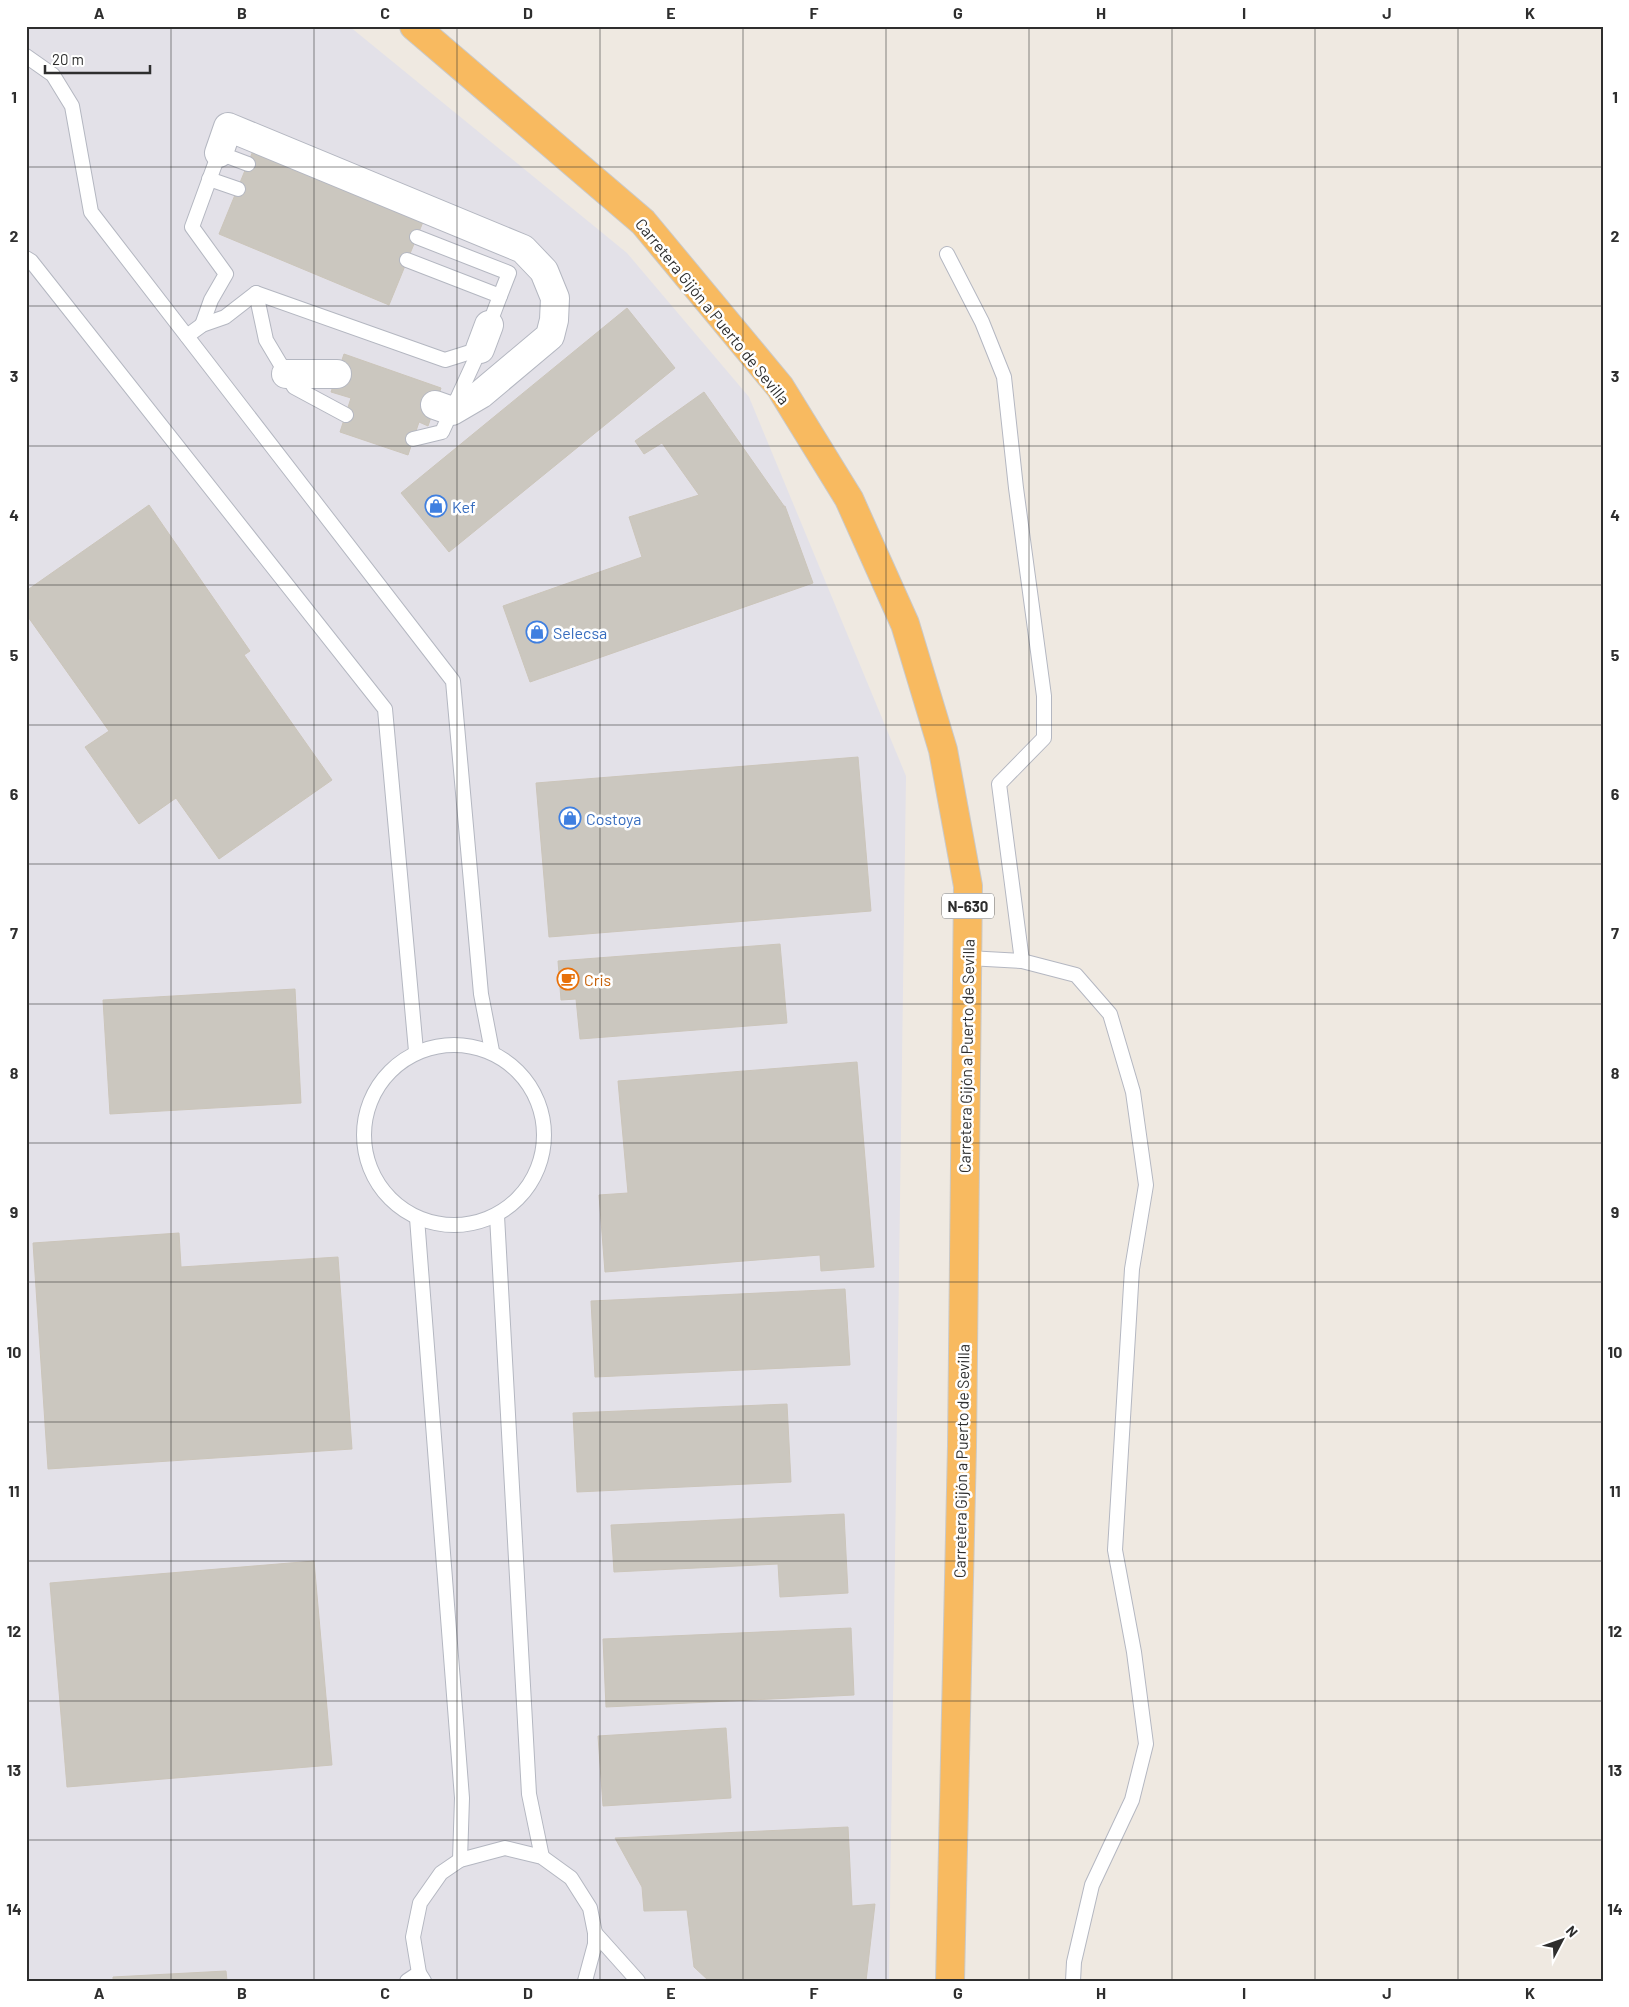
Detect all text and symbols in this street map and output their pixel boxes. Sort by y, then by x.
text: A [94,3,105,22]
text: B [237,3,247,22]
text: C [380,3,390,22]
text: D [523,3,533,22]
text: E [666,3,676,22]
text: F [810,3,819,22]
text: G [953,3,963,22]
text: H [1096,3,1106,22]
text: I [1242,3,1246,22]
text: J [1382,3,1392,22]
text: K [1525,3,1535,22]
scale bar [45,42,150,74]
text: 20 m [52,50,84,68]
text: 1 [11,87,17,106]
text: 1 [1612,87,1618,106]
street label: Carretera Gijón a Puerto de Sevilla [632,214,794,408]
text: 2 [10,226,19,245]
text: 2 [1611,226,1620,245]
text: 3 [10,366,18,385]
text: 3 [1611,366,1619,385]
shop icon: Kef [424,494,448,518]
place label: Kef [452,497,476,516]
text: 4 [9,505,19,524]
text: 4 [1610,505,1620,524]
shop icon: Selecsa [525,620,549,644]
place label: Selecsa [553,623,607,642]
text: 5 [10,645,19,664]
text: 5 [1611,645,1620,664]
text: 6 [10,784,19,803]
text: 6 [1611,784,1620,803]
shop icon: Costoya [558,806,582,830]
place label: Costoya [586,809,641,828]
road number: N-630 [942,894,994,918]
text: 7 [10,923,18,942]
text: 7 [1611,923,1619,942]
street label: Carretera Gijón a Puerto de Sevilla [954,939,978,1173]
cafe icon: Cris [556,967,580,991]
place label: Cris [584,970,611,989]
text: 8 [10,1063,19,1082]
text: 8 [1611,1063,1620,1082]
text: 9 [10,1202,18,1221]
text: 9 [1611,1202,1619,1221]
text: 10 [7,1342,21,1361]
text: 10 [1608,1342,1622,1361]
street label: Carretera Gijón a Puerto de Sevilla [949,1344,973,1578]
text: 11 [8,1481,20,1500]
text: 11 [1609,1481,1621,1500]
text: 12 [7,1621,21,1640]
text: 12 [1608,1621,1622,1640]
text: 13 [7,1760,21,1779]
text: 13 [1608,1760,1622,1779]
text: 14 [6,1899,22,1918]
text: 14 [1607,1899,1623,1918]
north arrow [1536,1914,1586,1964]
text: N [1563,1922,1582,1940]
text: A [94,1983,105,2002]
text: B [237,1983,247,2002]
text: C [380,1983,390,2002]
text: D [523,1983,533,2002]
text: E [666,1983,676,2002]
text: F [810,1983,819,2002]
text: G [953,1983,963,2002]
text: H [1096,1983,1106,2002]
text: I [1242,1983,1246,2002]
text: J [1382,1983,1392,2002]
text: K [1525,1983,1535,2002]

